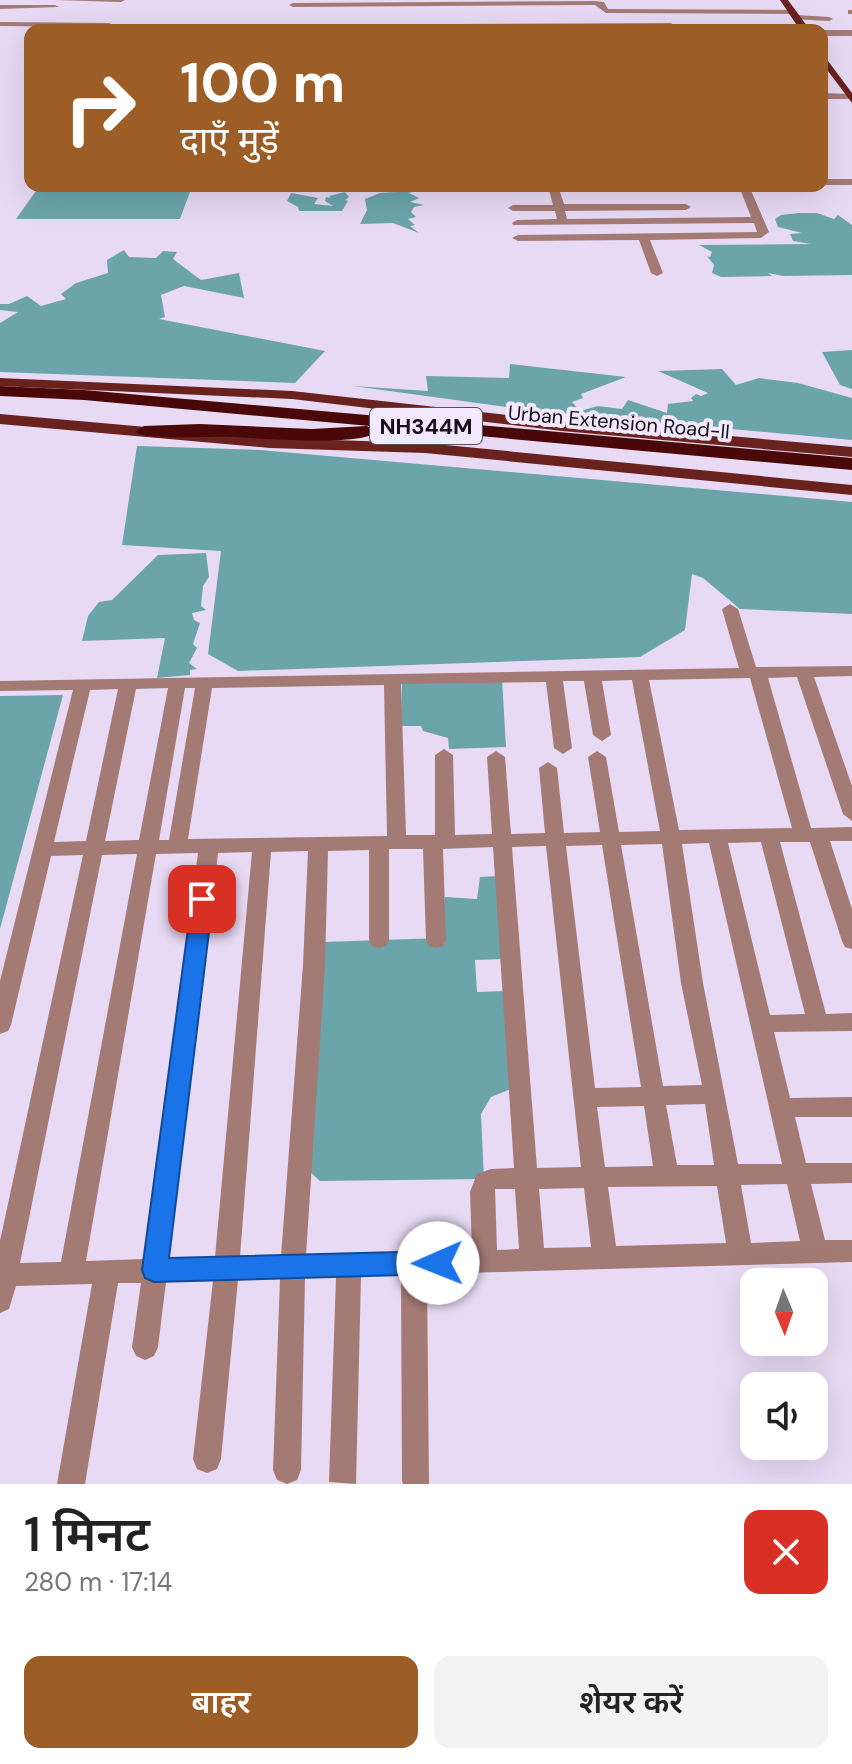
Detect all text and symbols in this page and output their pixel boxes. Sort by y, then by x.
text: 100 m [180,46,345,119]
icon: right [48,56,152,160]
text: दाएँ मुड़ें [180,117,279,164]
street label: Urban Extension Road-II [507,399,731,445]
road number: NH344M [370,408,482,444]
pin [168,865,236,933]
icon: arrive [180,877,224,921]
position arrow [396,1221,480,1305]
north arrow [740,1268,828,1356]
map controls [740,1268,828,1460]
button: sound [740,1372,828,1460]
text: 1 मिनट [24,1503,150,1566]
button: close [744,1510,828,1594]
text: 280 m · 17:14 [24,1565,172,1599]
button: बाहर [24,1656,418,1748]
button: शेयर करें [434,1656,828,1748]

